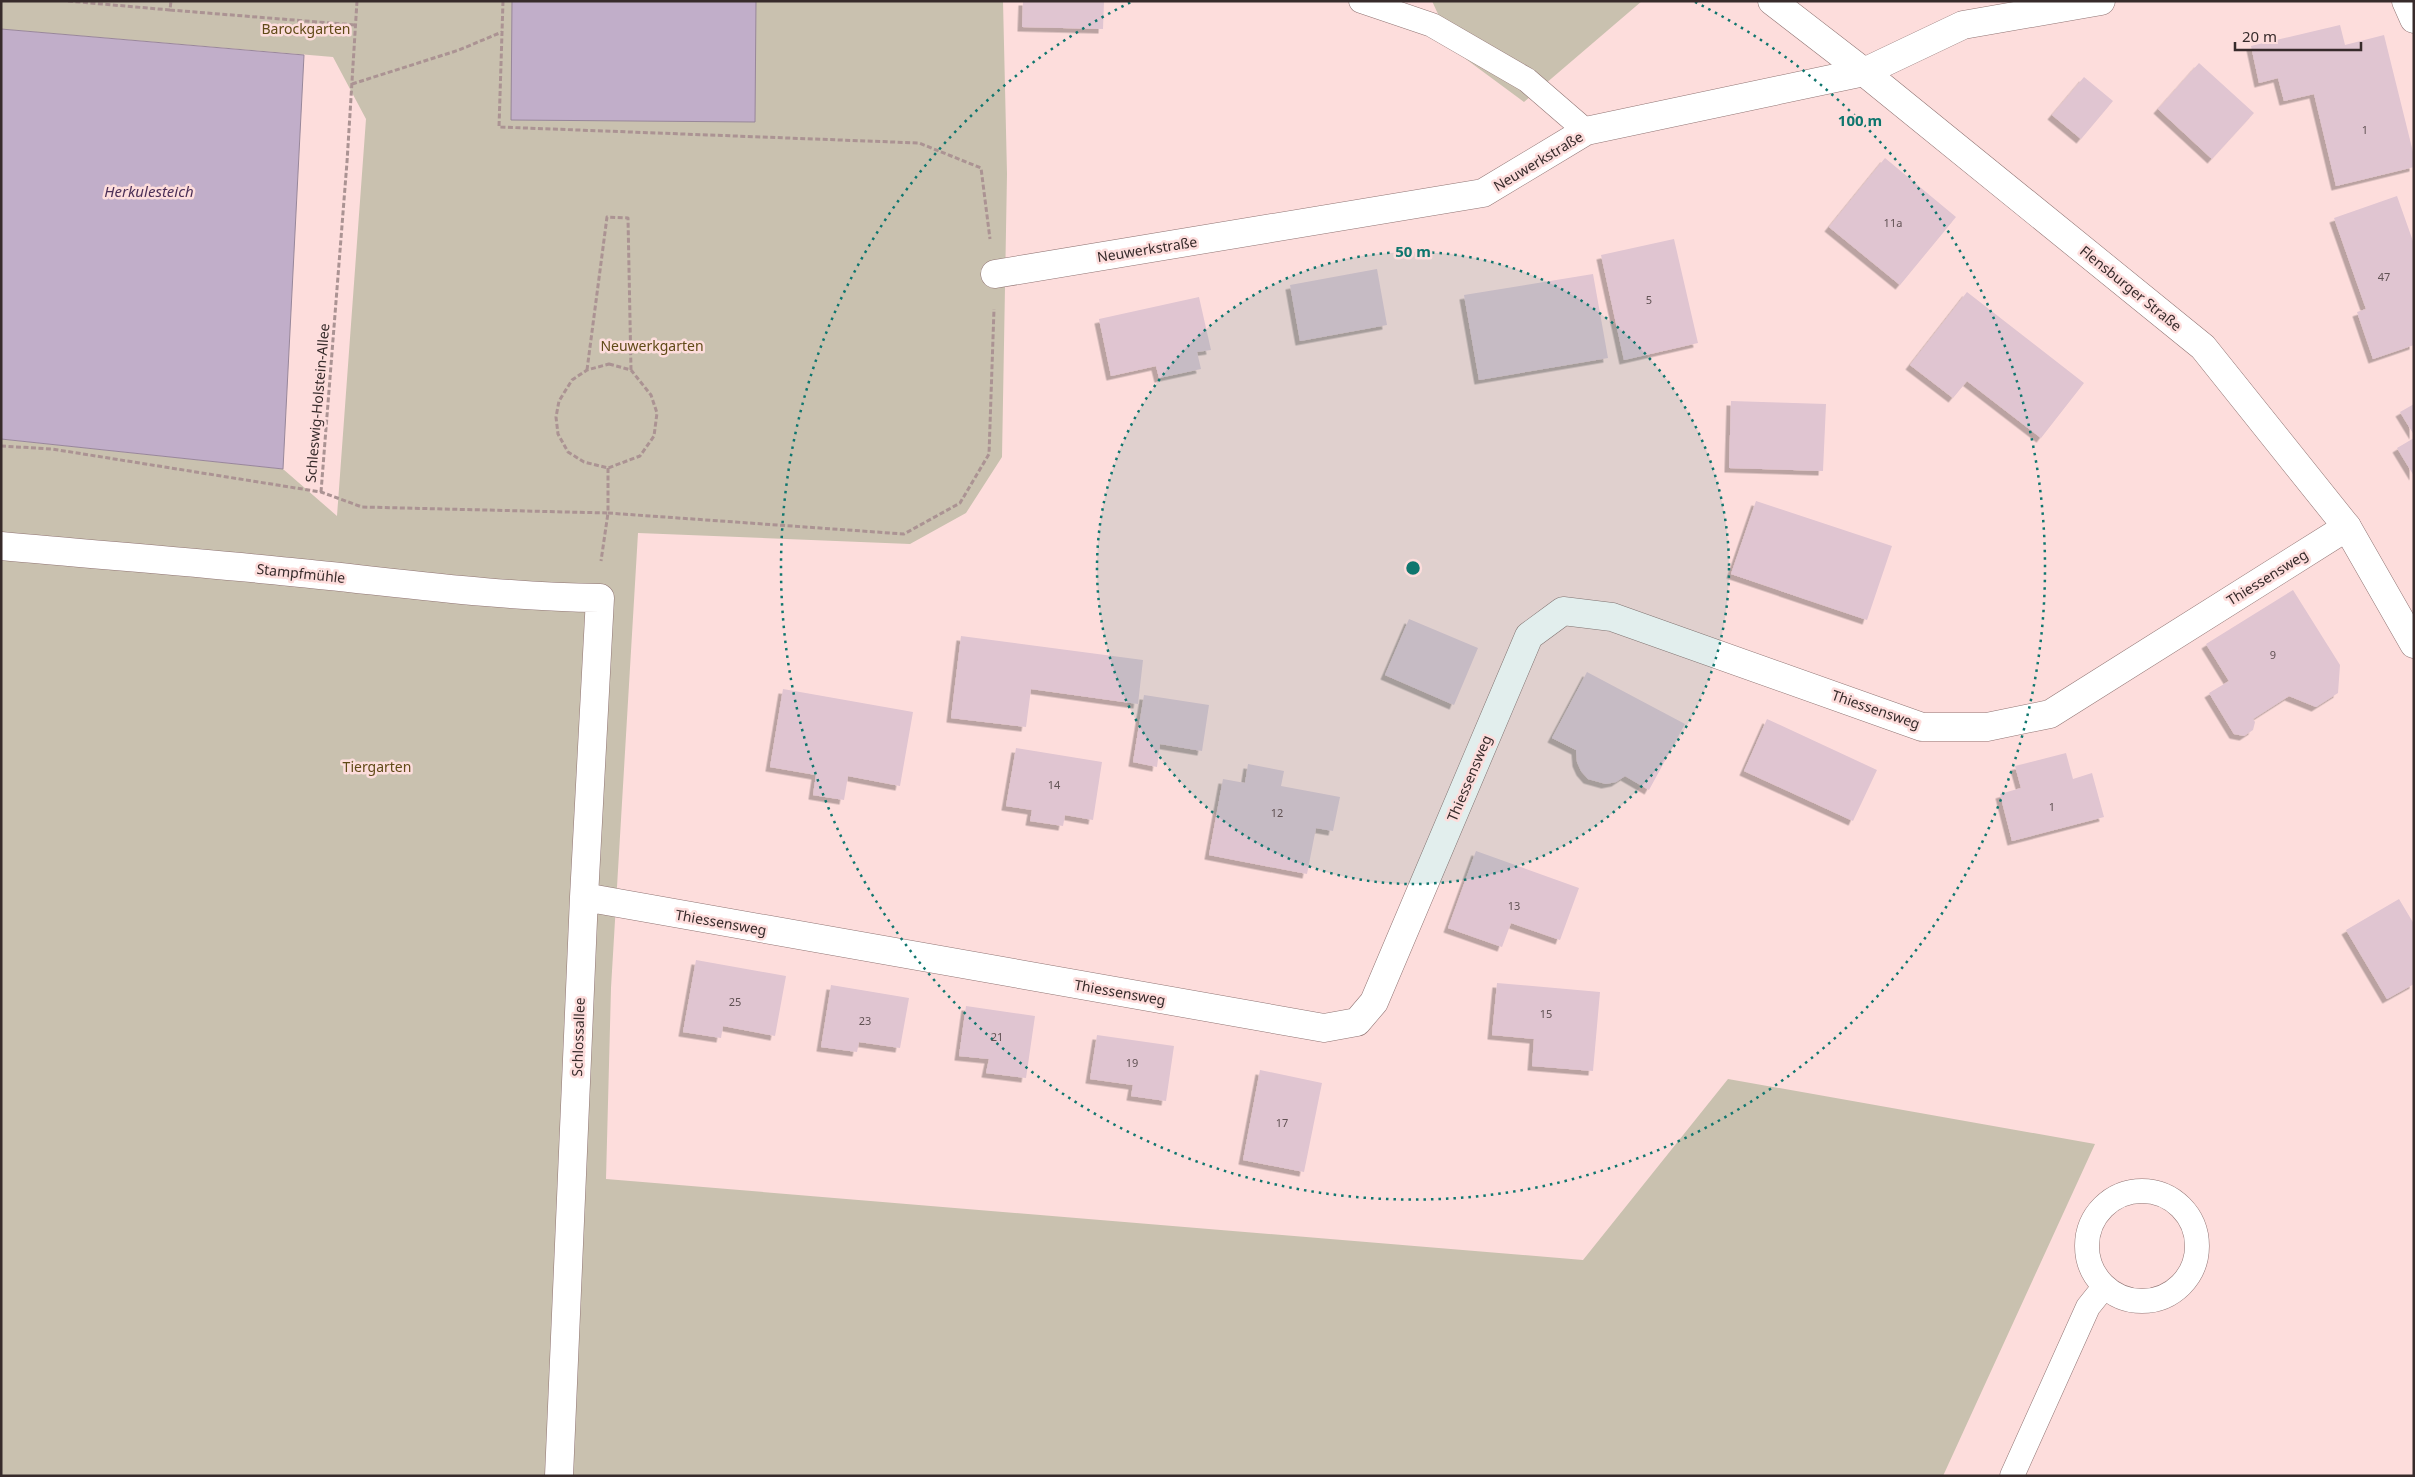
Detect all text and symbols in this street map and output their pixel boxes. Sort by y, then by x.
park label: Barockgarten [262,19,350,38]
scale bar [2235,20,2361,52]
text: 20 m [2242,26,2277,46]
text: 100 m [1838,110,1882,130]
house number: 1 [2362,122,2368,137]
street label: Neuwerkstraße [1490,127,1586,195]
water label: Herkulesteich [104,181,194,201]
house number: 11a [1884,215,1902,230]
street label: Neuwerkstraße [1096,232,1199,266]
text: 50 m [1395,241,1431,261]
street label: Flensburger Straße [2076,241,2186,335]
house number: 47 [2378,269,2390,284]
house number: 5 [1646,292,1652,307]
street label: Schleswig-Holstein-Allee [301,322,333,483]
park label: Neuwerkgarten [600,336,704,355]
street label: Thiessensweg [2223,545,2311,609]
street label: Stampfmühle [256,559,346,587]
centre of rings [1404,559,1422,577]
house number: 9 [2270,647,2276,662]
street label: Thiessensweg [1829,685,1923,733]
street label: Thiessensweg [1442,732,1496,824]
park label: Tiergarten [343,757,411,776]
house number: 14 [1048,777,1061,792]
house number: 1 [2049,799,2055,814]
house number: 12 [1271,805,1283,820]
house number: 13 [1508,898,1520,913]
street label: Thiessensweg [674,905,768,939]
street label: Thiessensweg [1073,975,1167,1009]
house number: 25 [729,994,741,1009]
street label: Schlossallee [567,997,589,1077]
house number: 15 [1540,1006,1552,1021]
house number: 23 [859,1013,871,1028]
house number: 21 [991,1029,1003,1044]
house number: 19 [1126,1055,1138,1070]
house number: 17 [1276,1115,1288,1130]

